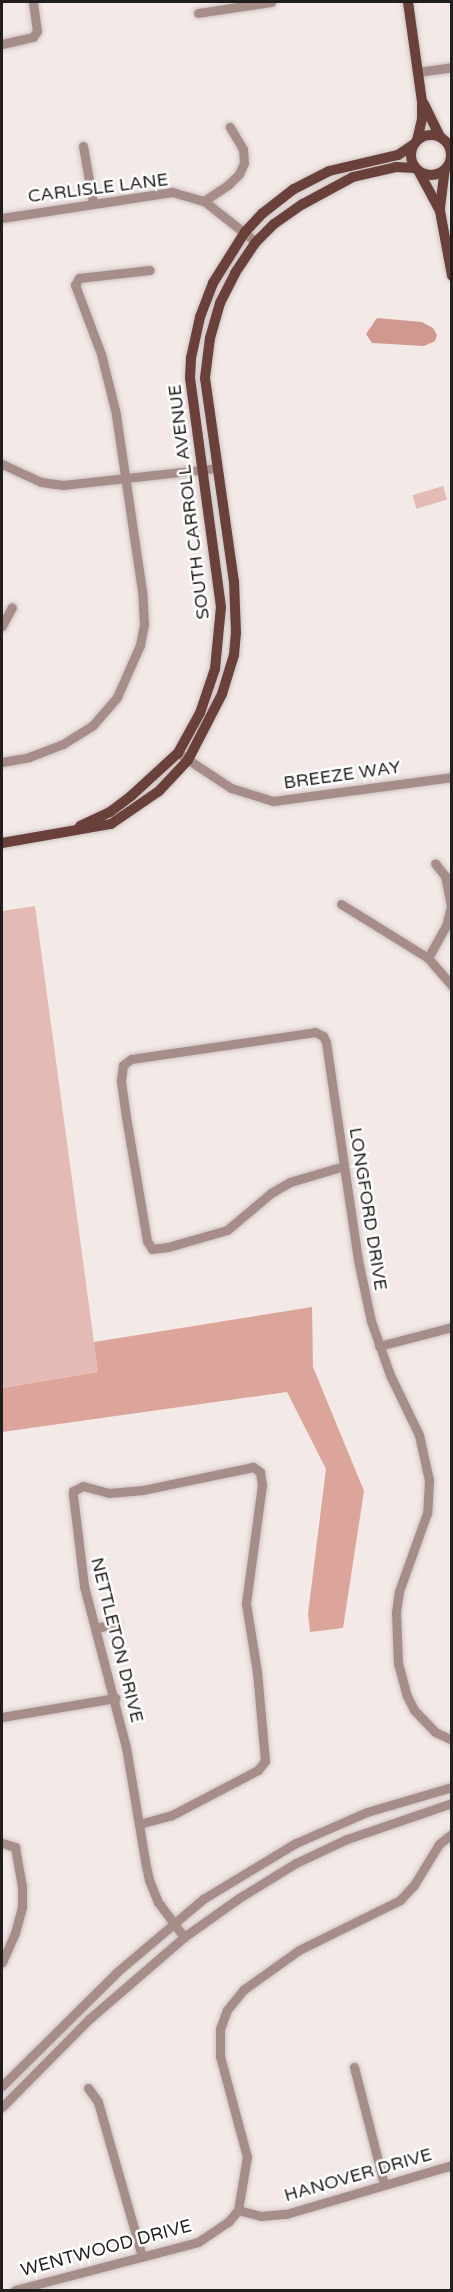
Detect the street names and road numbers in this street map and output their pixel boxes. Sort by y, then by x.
street label: CARLISLE LANE [27,169,169,207]
street label: SOUTH CARROLL AVENUE [164,383,214,621]
street label: BREEZE WAY [282,756,402,794]
street label: LONGFORD DRIVE [344,1126,392,1292]
street label: NETTLETON DRIVE [86,1555,148,1725]
street label: HANOVER DRIVE [282,2144,434,2206]
street label: WENTWOOD DRIVE [18,2215,194,2281]

